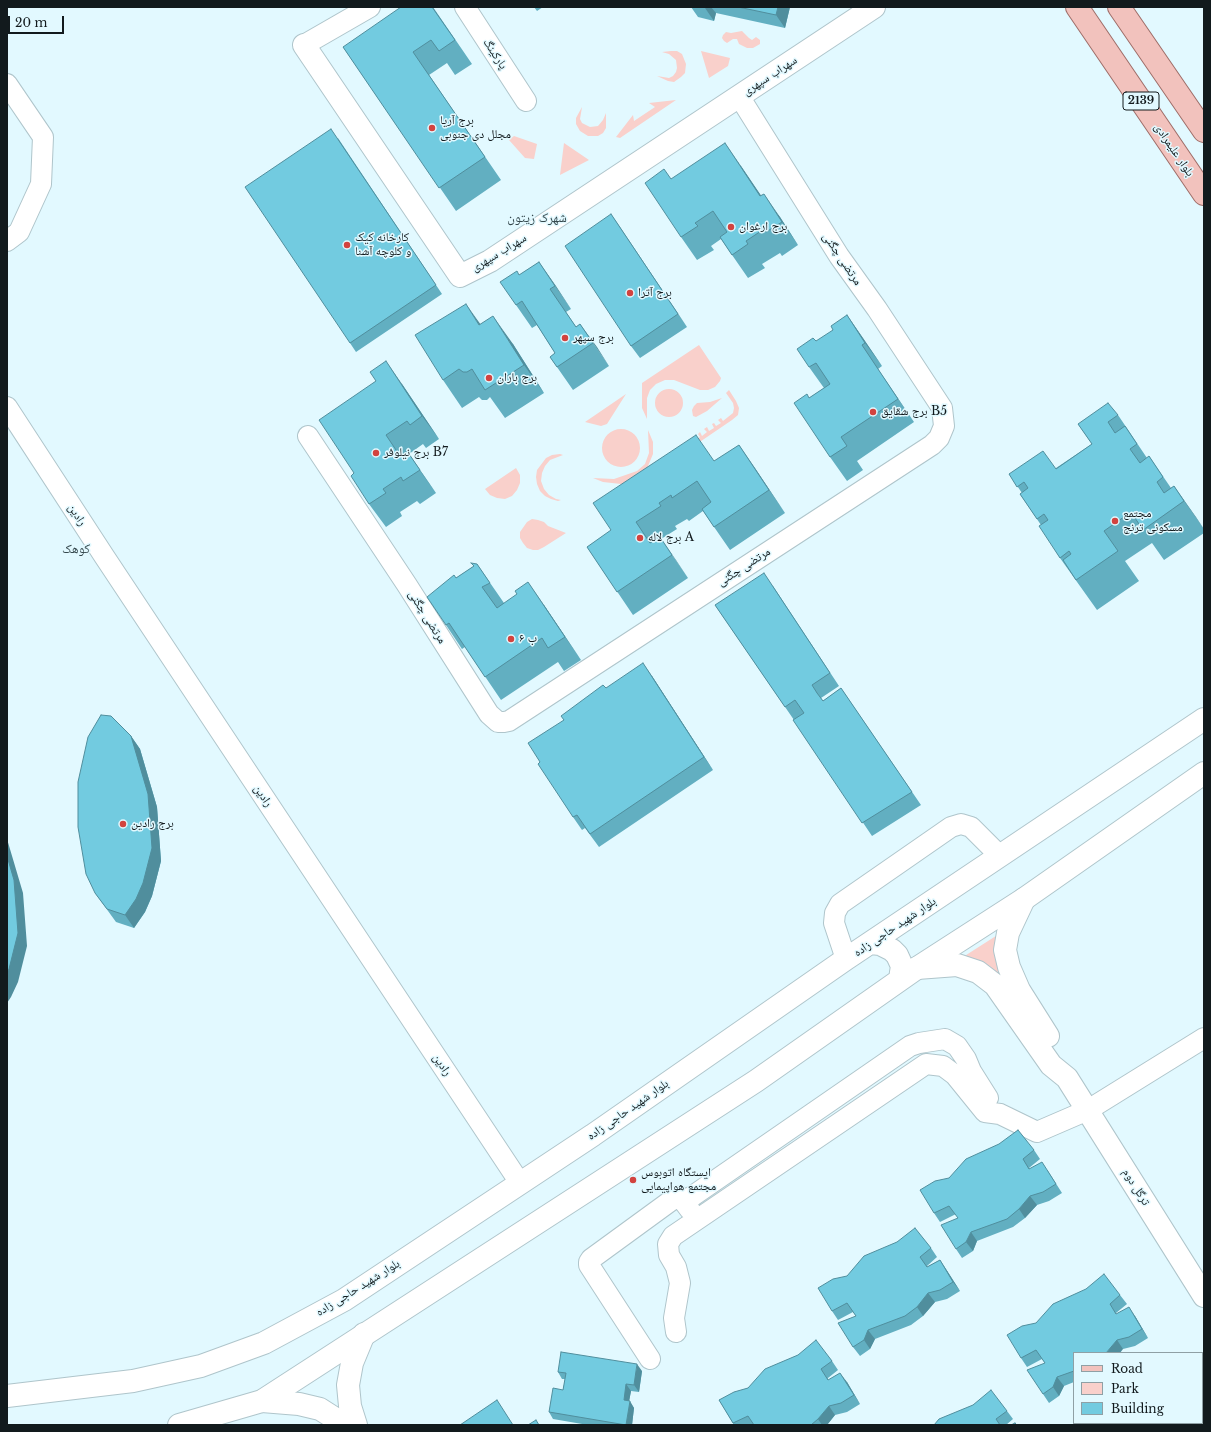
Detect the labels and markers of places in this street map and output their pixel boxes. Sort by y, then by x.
place label: برج آریا مجلل دی جنوبی [440,114,511,142]
marker: برج آریا مجلل دی جنوبی [427,123,437,133]
place label: برج ارغوان [739,220,787,234]
marker: برج ارغوان [726,222,736,232]
place label: کارخانه کیک و کلوچه آشنا [355,231,411,259]
marker: کارخانه کیک و کلوچه آشنا [342,240,352,250]
place label: برج آترا [638,286,672,300]
marker: برج آترا [625,288,635,298]
place label: برج سپهر [573,331,614,345]
marker: برج سپهر [560,333,570,343]
place label: برج باران [497,371,537,385]
marker: برج باران [484,373,494,383]
place label: برج شقایق B5 [881,405,947,419]
marker: برج شقایق B5 [868,407,878,417]
place label: برج نیلوفر B7 [384,446,448,460]
marker: برج نیلوفر B7 [371,448,381,458]
place label: مجتمع مسکونی ترنج [1123,507,1183,535]
marker: مجتمع مسکونی ترنج [1110,516,1120,526]
place label: برج لاله A [648,531,694,545]
marker: برج لاله A [635,533,645,543]
place label: ب ۶ [519,632,537,646]
marker: ب ۶ [506,634,516,644]
place label: برج رادین [131,817,174,831]
marker: برج رادین [118,819,128,829]
place label: ایستگاه اتوبوس مجتمع هواپیمایی [641,1166,716,1194]
marker: ایستگاه اتوبوس مجتمع هواپیمایی [628,1175,638,1185]

